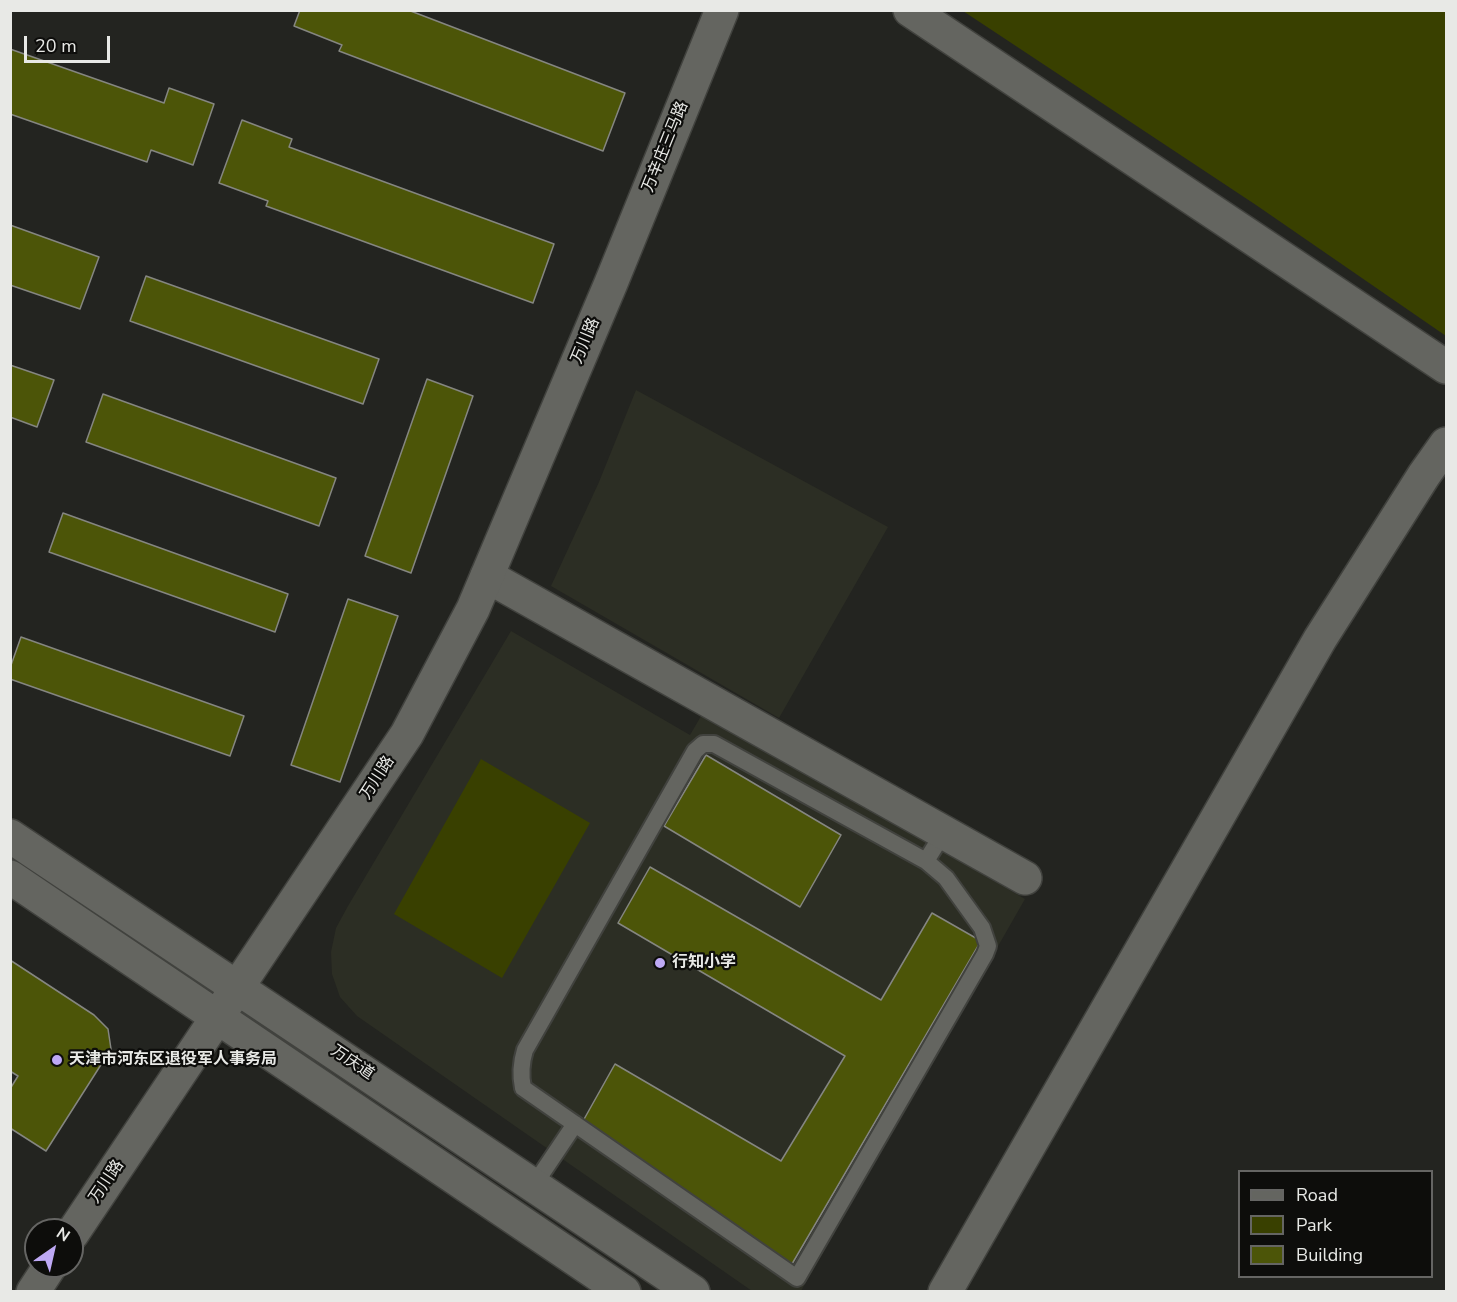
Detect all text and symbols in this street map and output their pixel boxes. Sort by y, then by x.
scale bar [27,24,112,62]
text: 20 m [35,34,77,58]
street label: 万辛庄三马路 [639,99,693,195]
street label: 万川路 [568,315,604,367]
street label: 万川路 [357,753,399,803]
place label: 行知小学 [672,953,736,973]
marker: 行知小学 [653,956,667,970]
street label: 万庆道 [327,1042,377,1084]
place label: 天津市河东区退役军人事务局 [69,1050,277,1070]
marker: 天津市河东区退役军人事务局 [50,1053,64,1067]
street label: 万川路 [86,1157,128,1207]
legend [1238,1170,1433,1278]
text: Road [1296,1183,1338,1207]
text: Park [1296,1213,1332,1237]
north arrow [24,1218,84,1278]
text: N [52,1222,74,1247]
text: Building [1296,1243,1363,1267]

